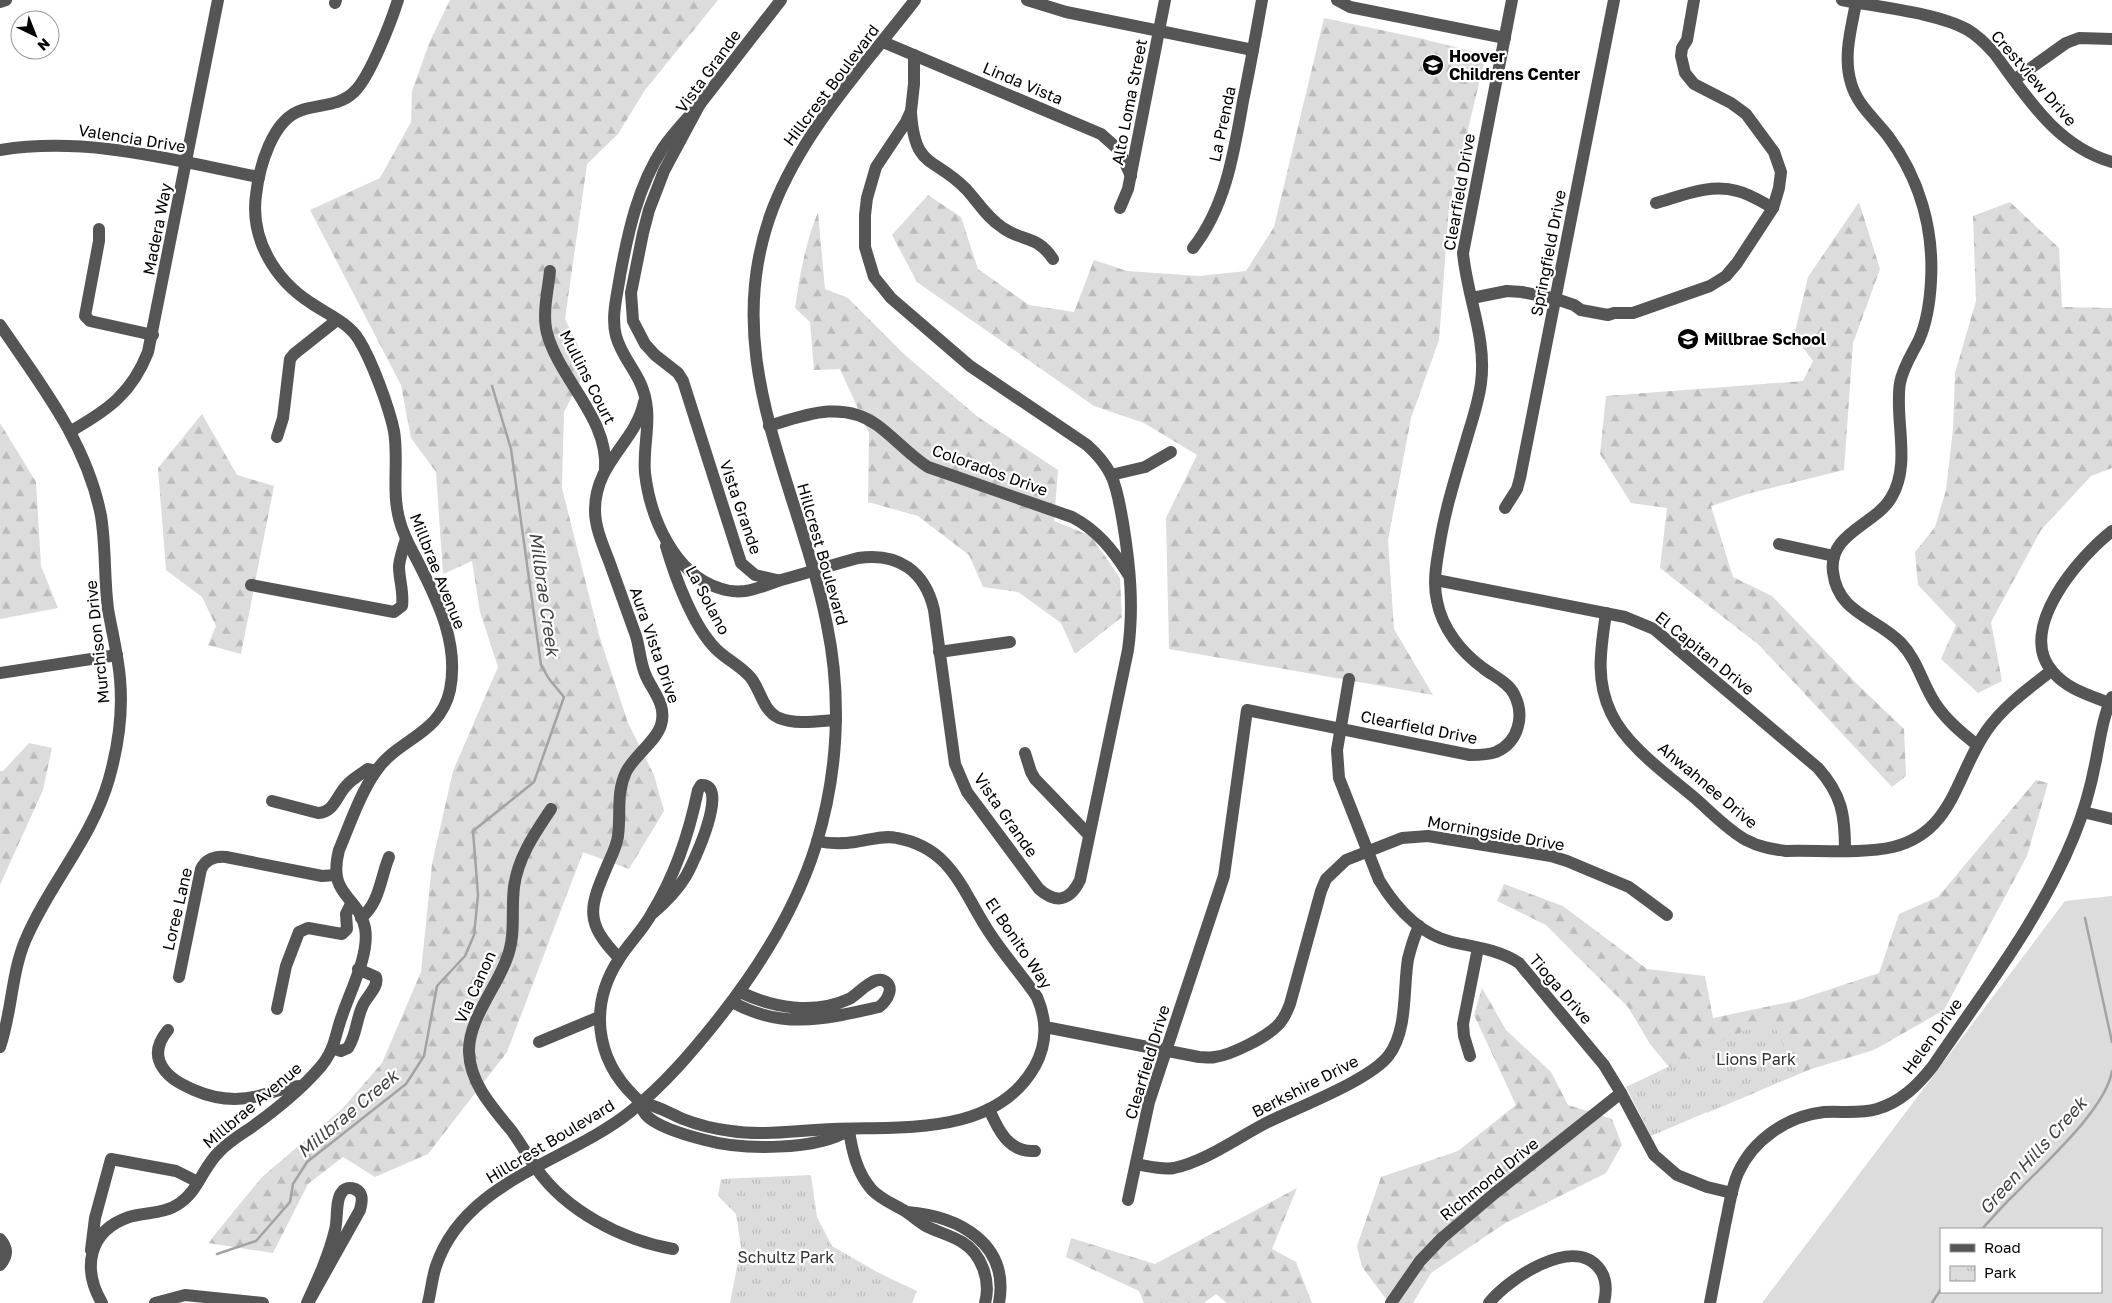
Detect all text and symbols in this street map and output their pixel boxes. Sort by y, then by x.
north arrow [10,10,60,60]
street label: Hillcrest Boulevard [779,20,883,150]
street label: Vista Grande [671,25,745,117]
street label: Crestview Drive [1987,26,2081,130]
text: N [35,35,54,55]
street label: Alto Loma Street [1107,37,1151,167]
place label: Hoover Childrens Center [1449,46,1580,84]
school or university icon: Hoover Childrens Center [1421,53,1445,77]
street label: Linda Vista [980,57,1066,109]
street label: La Prenda [1204,84,1240,164]
street label: Valencia Drive [77,120,187,156]
street label: Clearfield Drive [1439,132,1479,252]
street label: Madera Way [138,181,176,277]
street label: Springfield Drive [1526,188,1570,318]
street label: Mullins Court [556,326,620,428]
school or university icon: Millbrae School [1676,327,1700,351]
place label: Millbrae School [1704,329,1827,349]
street label: Colorados Drive [929,440,1051,500]
street label: Vista Grande [716,457,766,557]
street label: Hillcrest Boulevard [793,481,853,627]
street label: Millbrae Avenue [406,510,470,632]
water label: Millbrae Creek [525,530,565,659]
street label: La Solano [681,562,735,638]
street label: Murchison Drive [81,579,113,705]
street label: Aura Vista Drive [626,584,684,706]
street label: El Capitan Drive [1651,607,1759,699]
street label: Clearfield Drive [1359,706,1479,748]
street label: Ahwahnee Drive [1654,737,1762,833]
street label: Vista Grande [970,769,1042,861]
street label: Morningside Drive [1426,811,1566,855]
street label: Loree Lane [158,866,196,952]
street label: El Bonito Way [981,894,1057,992]
street label: Via Canon [450,948,500,1026]
street label: Tioga Drive [1525,950,1597,1028]
street label: Helen Drive [1898,994,1966,1078]
street label: Clearfield Drive [1120,1002,1174,1122]
park label: Lions Park [1716,1049,1796,1069]
street label: Berkshire Drive [1248,1051,1362,1121]
street label: Millbrae Avenue [198,1058,306,1152]
water label: Millbrae Creek [292,1063,404,1162]
water label: Green Hills Creek [1974,1091,2092,1218]
street label: Hillcrest Boulevard [482,1095,618,1187]
street label: Richmond Drive [1436,1133,1542,1225]
legend [1940,1228,2102,1293]
text: Road [1984,1238,2021,1256]
park label: Schultz Park [738,1247,834,1267]
text: Park [1984,1263,2017,1281]

